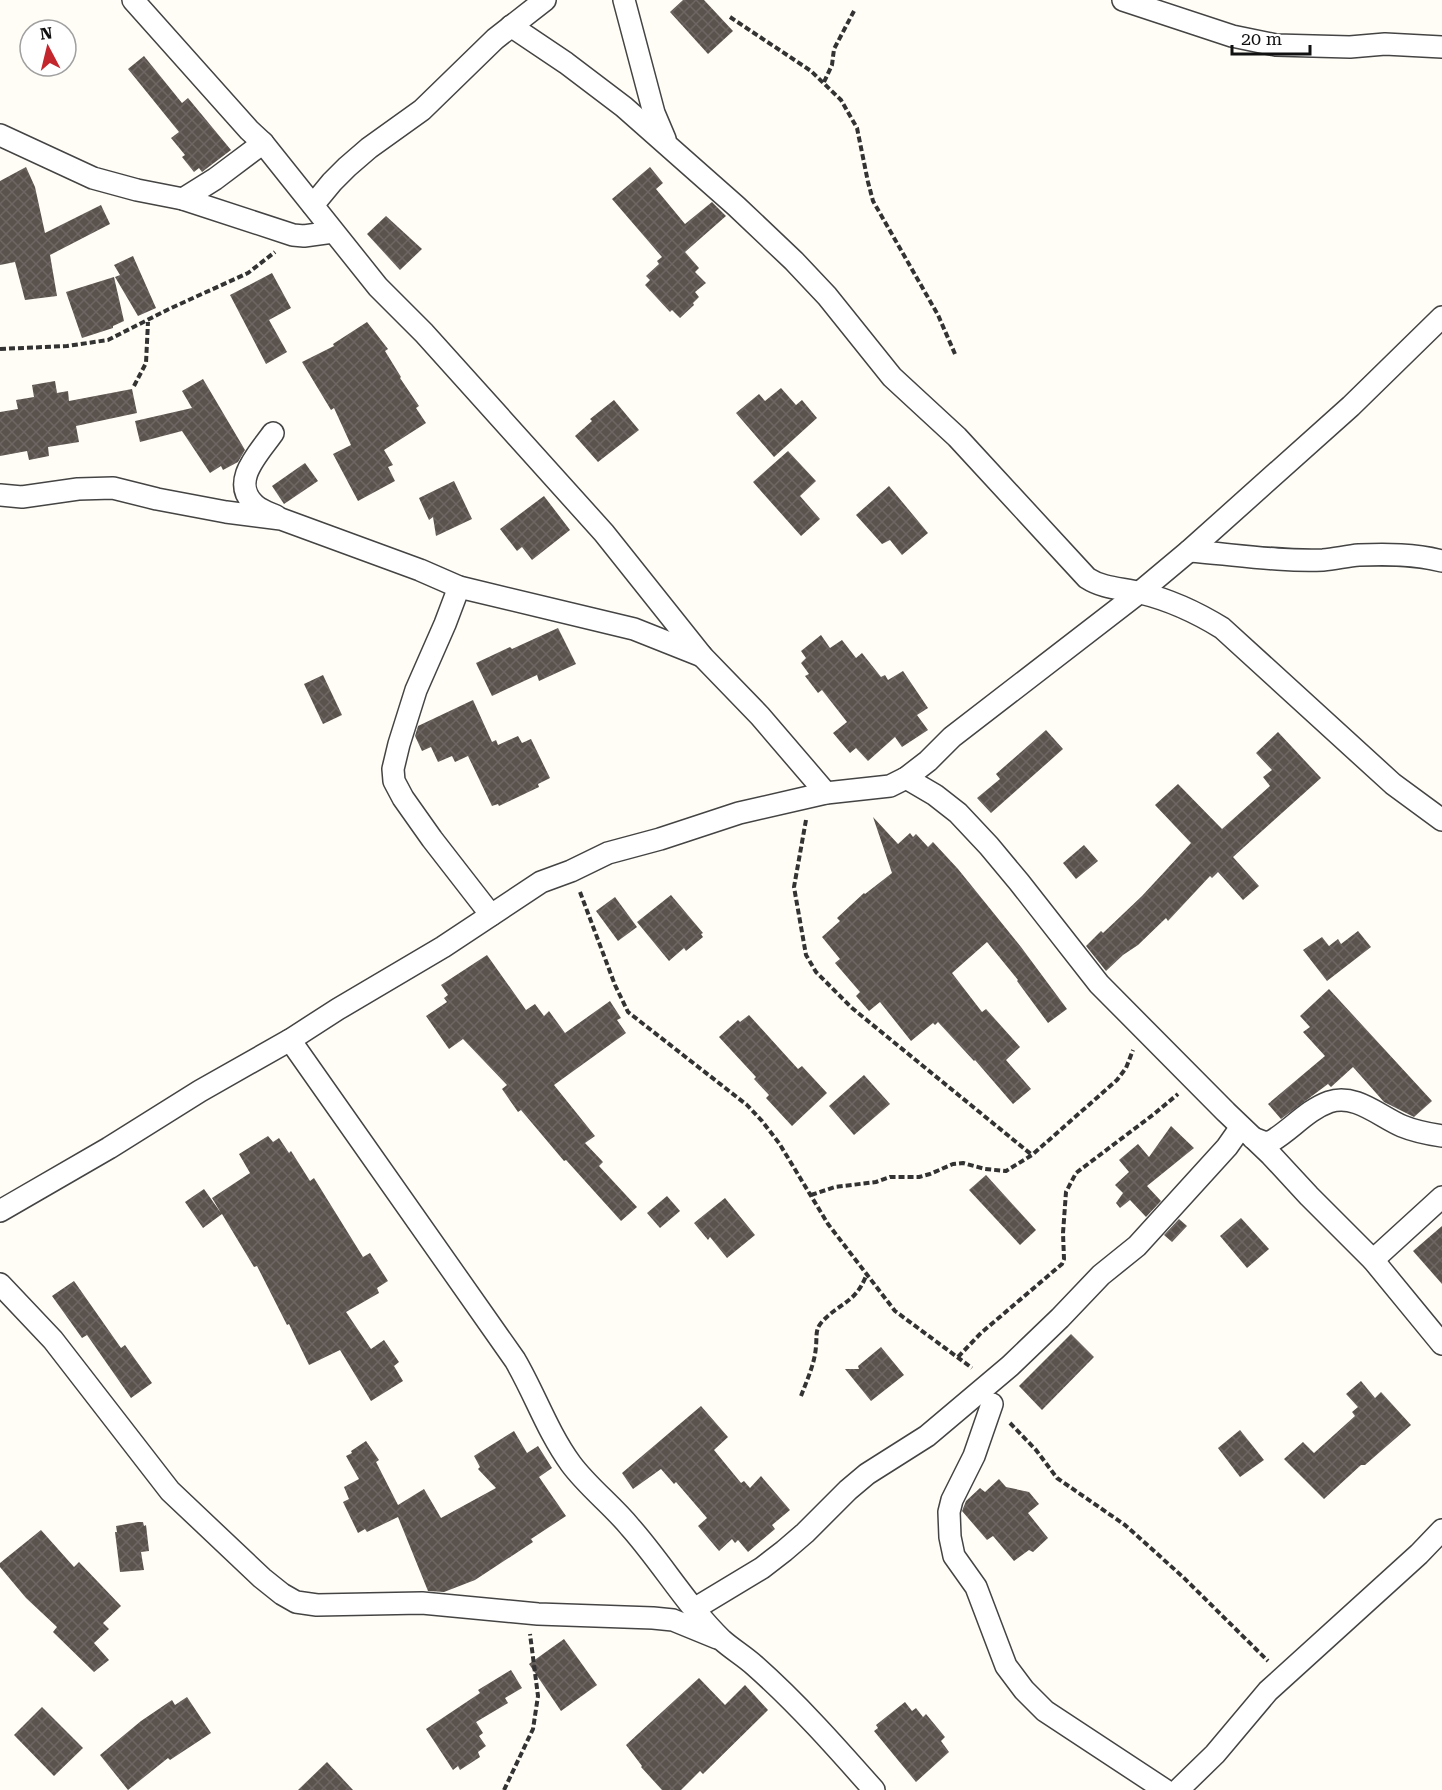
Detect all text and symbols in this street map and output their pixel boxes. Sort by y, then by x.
north arrow [18,18,78,78]
scale bar [1232,18,1310,56]
text: N [39,23,54,44]
text: 20 m [1241,28,1282,49]

